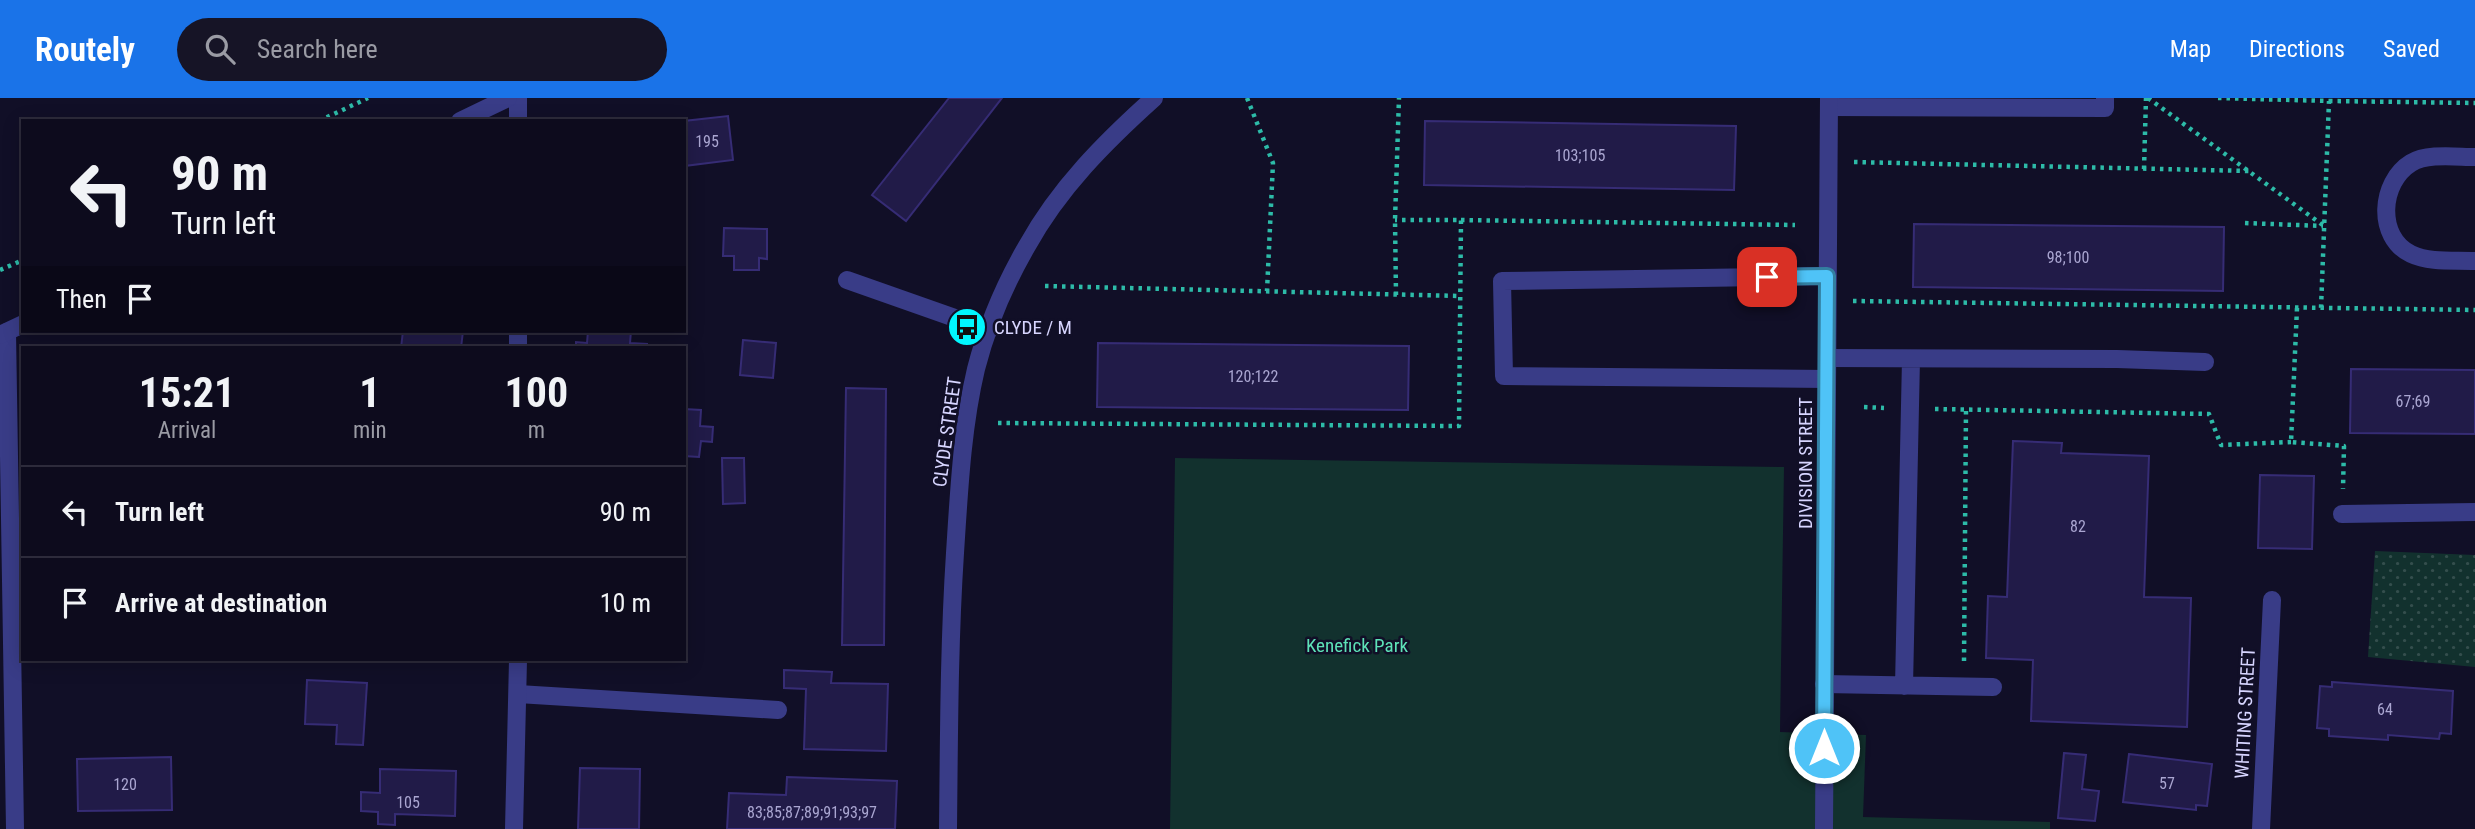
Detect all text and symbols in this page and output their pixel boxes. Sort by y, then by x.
search box [177,18,667,81]
text: Routely [35,30,135,69]
icon: search [201,30,239,68]
text: Search here [257,34,378,64]
text: Map [2170,35,2211,63]
text: Directions [2249,35,2345,63]
text: Saved [2383,35,2440,63]
house number: 195 [695,132,719,151]
text: 90 m [171,145,268,202]
house number: 103;105 [1555,146,1605,165]
icon: left [56,147,147,238]
text: Turn left [171,204,276,242]
pin [1737,247,1797,307]
house number: 98;100 [2047,248,2089,267]
icon: arrive [1748,258,1786,296]
icon: arrive [121,280,159,318]
text: Then [56,284,107,314]
bus stop icon: CLYDE / M [946,306,988,348]
place label: CLYDE / M [994,316,1072,339]
house number: 120;122 [1228,367,1278,386]
text: 15:21 [139,368,235,417]
text: 1 [359,368,380,417]
text: 100 [504,368,568,417]
street label: CLYDE STREET [928,375,966,489]
house number: 67;69 [2396,392,2430,411]
street label: DIVISION STREET [1794,397,1817,529]
text: Arrival [158,417,216,444]
text: min [353,417,387,444]
text: m [528,417,545,444]
icon: left [56,493,94,531]
text: Turn left [115,497,204,527]
text: 90 m [600,497,651,527]
house number: 82 [2070,517,2086,536]
icon: arrive [56,584,94,622]
text: Arrive at destination [115,588,327,618]
text: 10 m [600,588,651,618]
park label: Kenefick Park [1306,634,1408,657]
street label: WHITING STREET [2230,647,2260,779]
house number: 64 [2377,700,2393,719]
position arrow [1787,711,1861,785]
house number: 57 [2159,774,2175,793]
house number: 120 [113,775,137,794]
house number: 105 [396,793,420,812]
house number: 83;85;87;89;91;93;97 [747,803,877,822]

